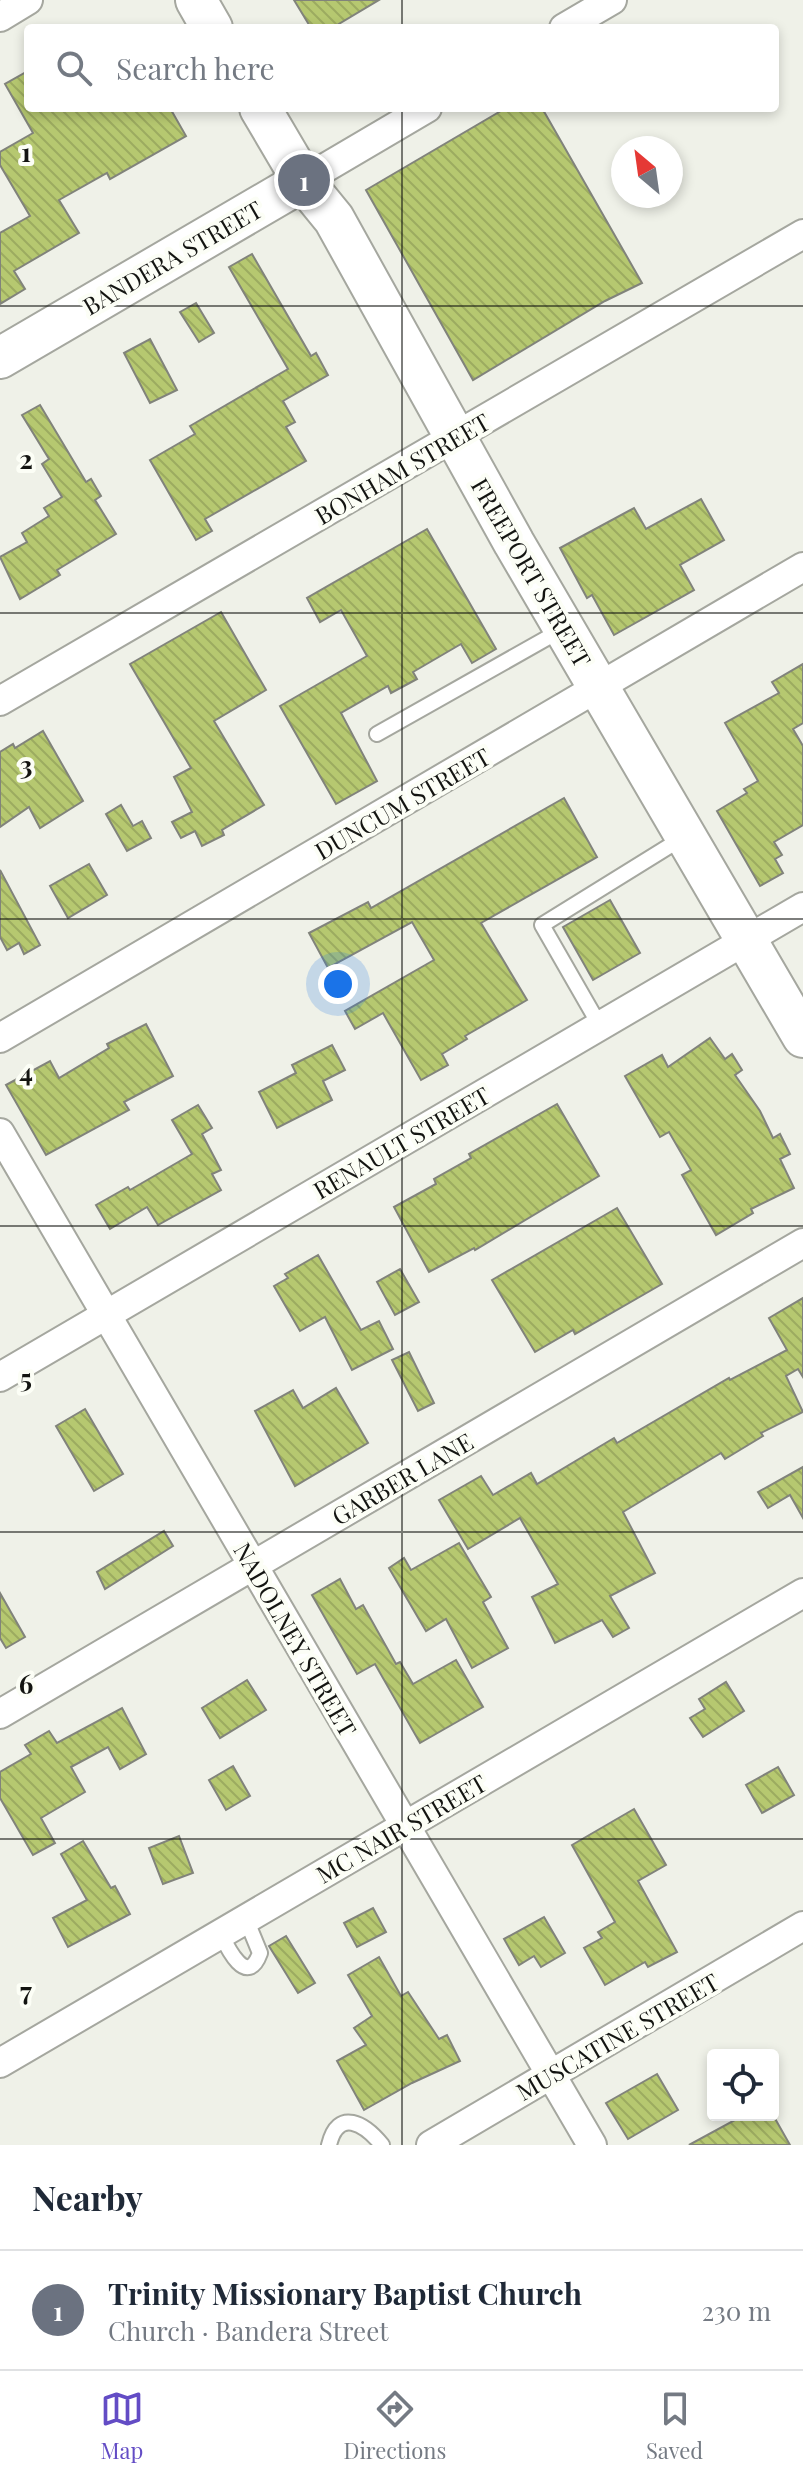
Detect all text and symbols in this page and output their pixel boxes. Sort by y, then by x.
search box [24,24,779,112]
icon: search [52,46,96,90]
text: Search here [116,48,275,88]
text: 1 [21,134,31,169]
north arrow [611,136,683,208]
pin: 1 [278,150,330,210]
street label: BANDERA STREET [76,193,268,321]
street label: BONHAM STREET [309,405,495,531]
text: 2 [19,441,33,476]
street label: FREEPORT STREET [465,472,599,672]
street label: DUNCUM STREET [308,740,496,866]
text: 3 [20,747,32,782]
your location [318,964,358,1004]
text: 4 [19,1054,33,1089]
street label: RENAULT STREET [307,1078,495,1206]
text: 5 [20,1360,32,1395]
street label: GARBER LANE [326,1425,478,1531]
street label: NADOLNEY STREET [227,1536,365,1742]
text: 6 [19,1666,33,1701]
street label: MC NAIR STREET [310,1766,492,1890]
street label: MUSCATINE STREET [510,1965,724,2107]
text: 7 [20,1973,32,2008]
map controls [707,2049,779,2121]
button: locate [707,2049,779,2121]
text: Nearby [32,2174,143,2220]
text: Trinity Missionary Baptist Church [108,2273,582,2313]
text: 1 [53,2293,63,2328]
text: 230 m [702,2293,771,2328]
text: Church · Bandera Street [108,2313,389,2348]
tab: Map [100,2387,144,2465]
tab: Directions [343,2387,446,2465]
tab: Saved [646,2387,703,2465]

